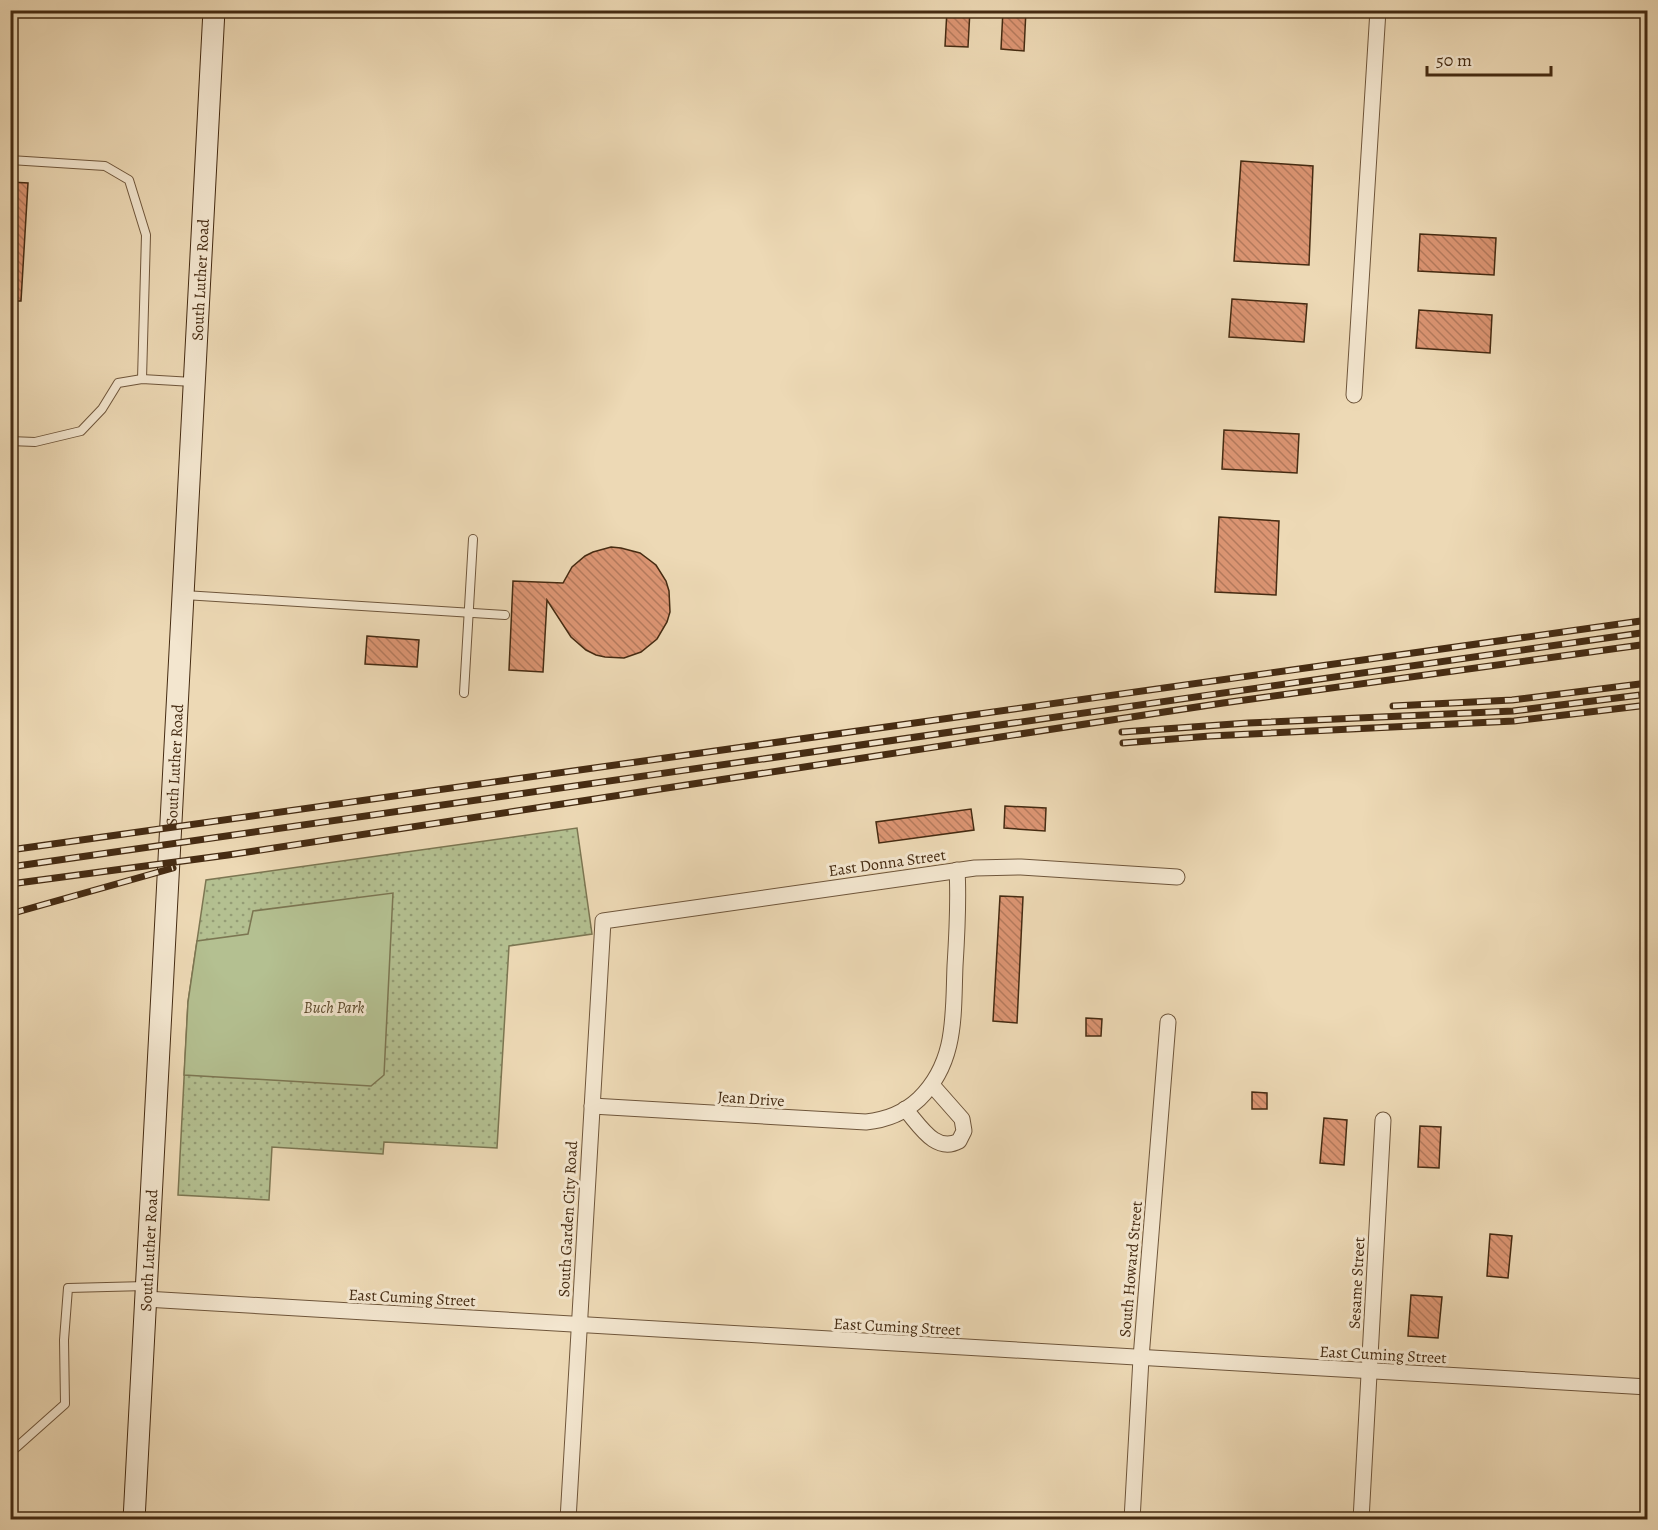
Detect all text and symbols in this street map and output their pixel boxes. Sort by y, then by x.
scale bar [1427,39,1552,77]
text: 50 m [1436,48,1472,72]
street label: South Luther Road [186,218,215,341]
street label: South Luther Road [161,703,189,827]
street label: East Donna Street [827,844,947,882]
park label: Buch Park [304,997,364,1019]
street label: Jean Drive [717,1086,785,1112]
street label: South Garden City Road [553,1140,583,1298]
street label: South Luther Road [135,1188,164,1312]
street label: South Howard Street [1114,1200,1148,1338]
street label: Sesame Street [1344,1236,1370,1330]
street label: East Cuming Street [348,1284,476,1312]
street label: East Cuming Street [833,1313,961,1341]
street label: East Cuming Street [1319,1341,1447,1369]

